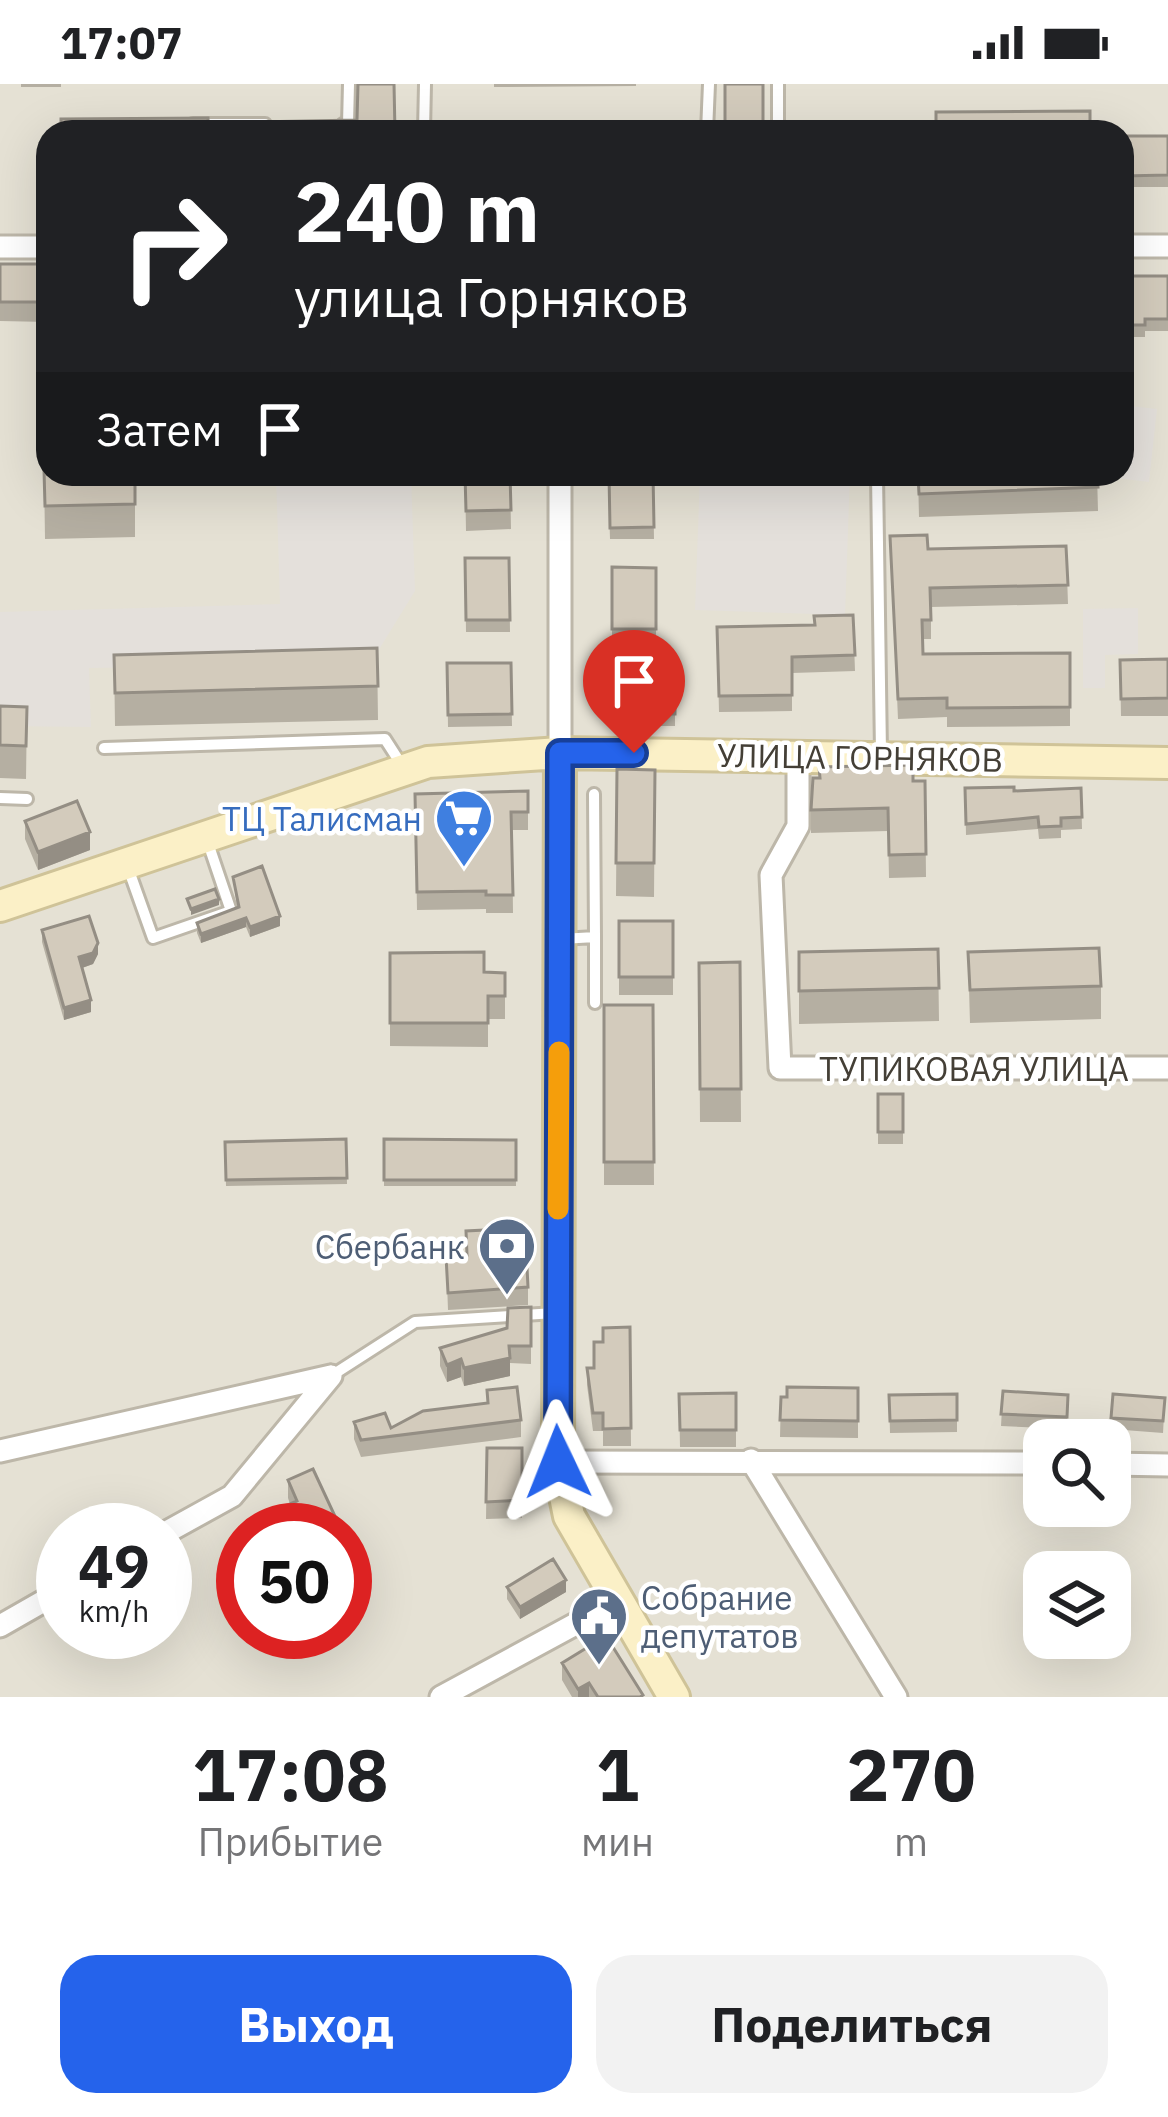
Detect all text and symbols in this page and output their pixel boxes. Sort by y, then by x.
text: 17:07 [60,13,183,71]
text: 240 m [294,156,540,265]
icon: right [96,168,252,324]
text: улица Горняков [294,262,689,332]
icon: arrive [247,396,313,462]
text: Затем [96,400,223,458]
pin [583,630,685,753]
icon: arrive [601,648,667,714]
street label: УЛИЦА ГОРНЯКОВ [717,733,1003,781]
supermarket icon: ТЦ Талисман [433,787,495,869]
place label: ТЦ Талисман [222,797,422,840]
street label: ТУПИКОВАЯ УЛИЦА [819,1047,1129,1090]
bank icon: Сбербанк [476,1215,538,1297]
place label: Сбербанк [315,1225,465,1268]
position arrow [495,1399,621,1525]
map controls [1023,1419,1131,1659]
button: search [1023,1419,1131,1527]
speed limit sign: 50 [216,1503,372,1659]
text: 49 [78,1526,150,1605]
button: layers [1023,1551,1131,1659]
place label: Собрание депутатов [641,1576,799,1657]
public building icon: Собрание депутатов [568,1585,630,1667]
text: km/h [79,1591,149,1630]
text: 17:08 [192,1727,389,1821]
text: 1 [596,1727,639,1821]
text: 270 [846,1727,976,1821]
text: Прибытие [198,1816,383,1867]
text: мин [581,1816,654,1867]
text: m [894,1816,928,1867]
button: Выход [60,1955,572,2093]
button: Поделиться [596,1955,1108,2093]

